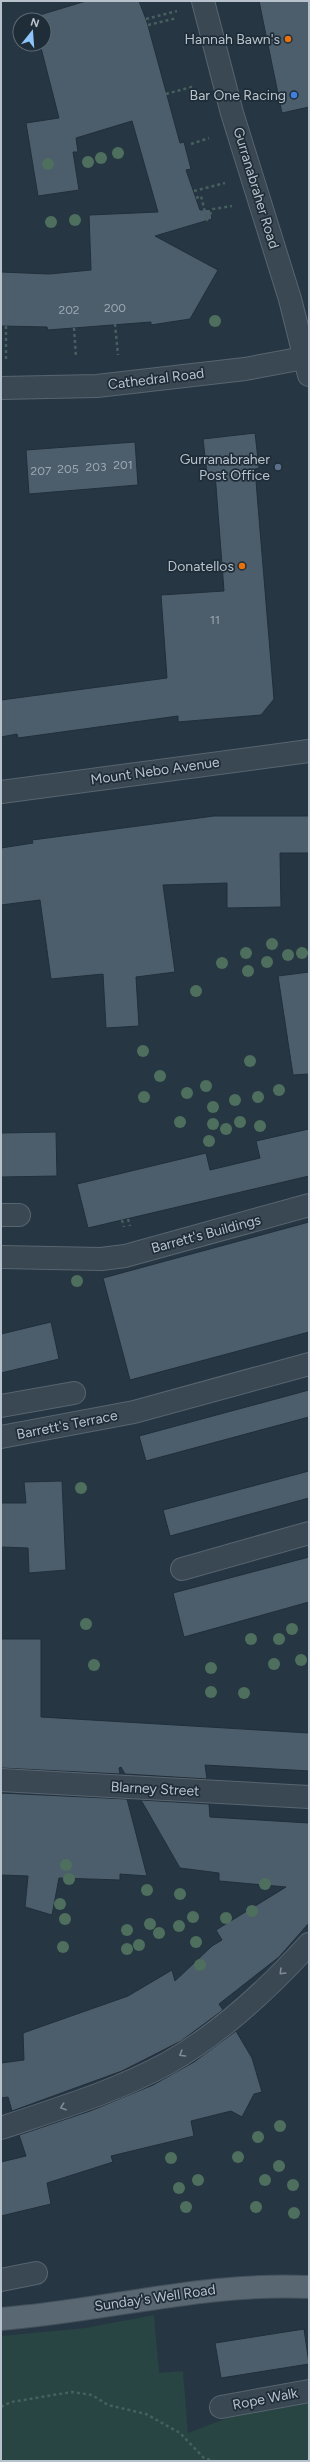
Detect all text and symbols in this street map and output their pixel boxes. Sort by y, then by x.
north arrow [12,12,52,52]
text: N [29,15,41,30]
place label: Hannah Bawn's [185,31,280,48]
marker: Hannah Bawn's [283,34,293,44]
place label: Bar One Racing [190,87,286,104]
marker: Bar One Racing [289,90,299,100]
street label: Gurranabraher Road [229,125,283,251]
house number: 200 [104,301,126,315]
house number: 202 [58,303,80,317]
street label: Cathedral Road [107,365,205,393]
place label: Gurranabraher Post Office [180,451,270,484]
house number: 201 [113,458,133,472]
house number: 203 [86,460,106,474]
house number: 205 [57,462,79,476]
marker: Gurranabraher Post Office [273,462,283,472]
house number: 207 [31,464,52,478]
place label: Donatellos [168,558,234,575]
marker: Donatellos [237,561,247,571]
house number: 11 [210,613,220,627]
street label: Mount Nebo Avenue [89,753,221,788]
street label: Barrett's Buildings [149,1211,263,1257]
street label: Barrett's Terrace [15,1407,119,1443]
street label: Blarney Street [110,1778,200,1800]
one-way arrow [279,1967,287,1975]
one-way arrow [179,2049,186,2057]
one-way arrow [60,2102,67,2111]
street label: Sunday's Well Road [93,2281,217,2315]
street label: Rope Walk [231,2384,299,2414]

